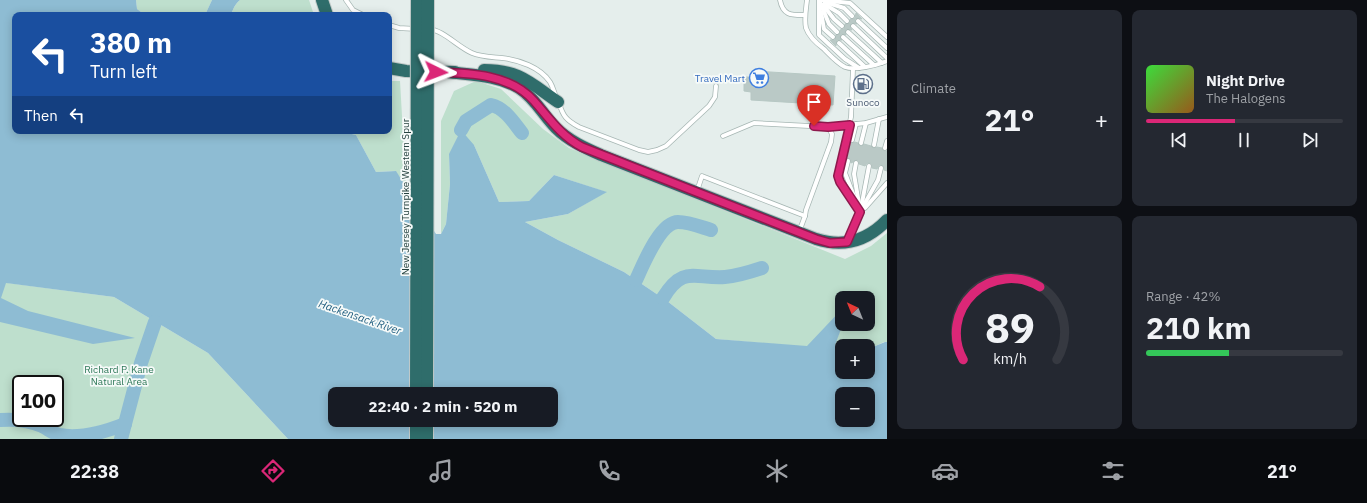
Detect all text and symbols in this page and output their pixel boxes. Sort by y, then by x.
text: 380 m [90,24,172,61]
icon: left [24,28,76,80]
position arrow [415,51,457,93]
text: Turn left [90,60,158,83]
supermarket icon: Travel Mart [748,67,770,89]
text: Night Drive [1206,71,1285,90]
place label: Travel Mart [695,72,745,85]
fuel station icon: Sunoco [852,73,874,95]
text: Climate [911,80,956,97]
pin [797,85,831,126]
text: The Halogens [1206,90,1286,107]
icon: arrive [803,91,825,113]
place label: Sunoco [846,96,880,109]
text: 21° [984,100,1035,139]
icon: left [66,104,88,126]
text: − [911,105,924,134]
text: + [1095,105,1108,134]
text: Then [24,106,58,125]
street label: New Jersey Turnpike Western Spur [399,118,412,275]
icon: previous [1168,129,1190,151]
icon: pause [1233,129,1255,151]
icon: next [1299,129,1321,151]
text: Range · 42% [1146,288,1220,305]
north arrow [835,291,875,331]
map controls [835,291,875,427]
water label: Hackensack River [317,296,404,338]
text: 89 [985,300,1034,354]
text: 210 km [1146,308,1251,347]
button: + [835,339,875,379]
text: km/h [993,349,1026,368]
park label: Richard P. Kane Natural Area [84,363,154,388]
speed limit sign: 100 [12,375,64,427]
button: − [835,387,875,427]
text: 22:40 · 2 min · 520 m [369,397,517,416]
icon: directions [259,457,287,485]
icon: music [427,457,455,485]
icon: phone [595,457,623,485]
icon: climate [763,457,791,485]
icon: car [931,457,959,485]
icon: filters [1099,457,1127,485]
text: 22:38 [70,460,119,483]
text: 21° [1267,460,1297,483]

